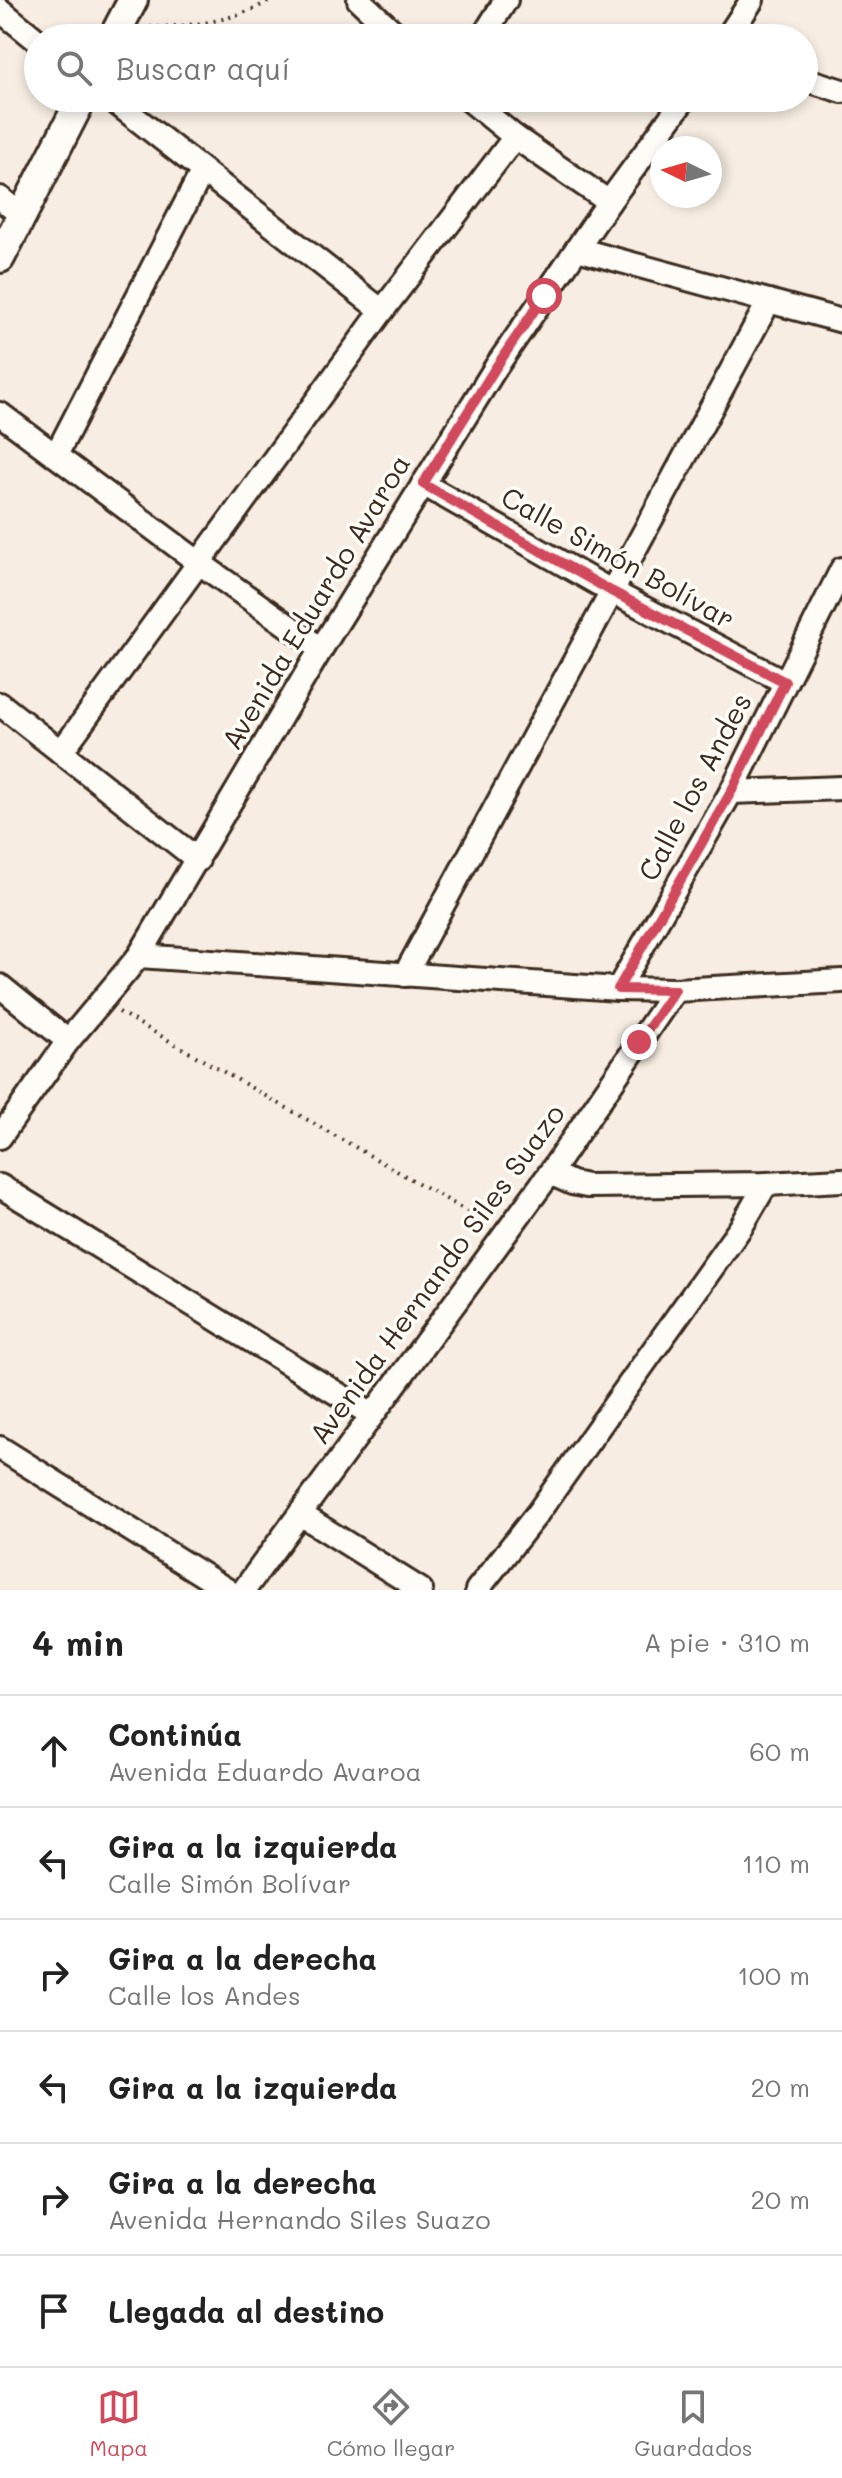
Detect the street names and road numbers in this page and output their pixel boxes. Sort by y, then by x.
street label: Avenida Eduardo Avaroa [213,447,418,756]
street label: Calle Simón Bolívar [495,478,742,636]
street label: Calle los Andes [629,686,759,887]
street label: Avenida Hernando Siles Suazo [301,1096,572,1451]

